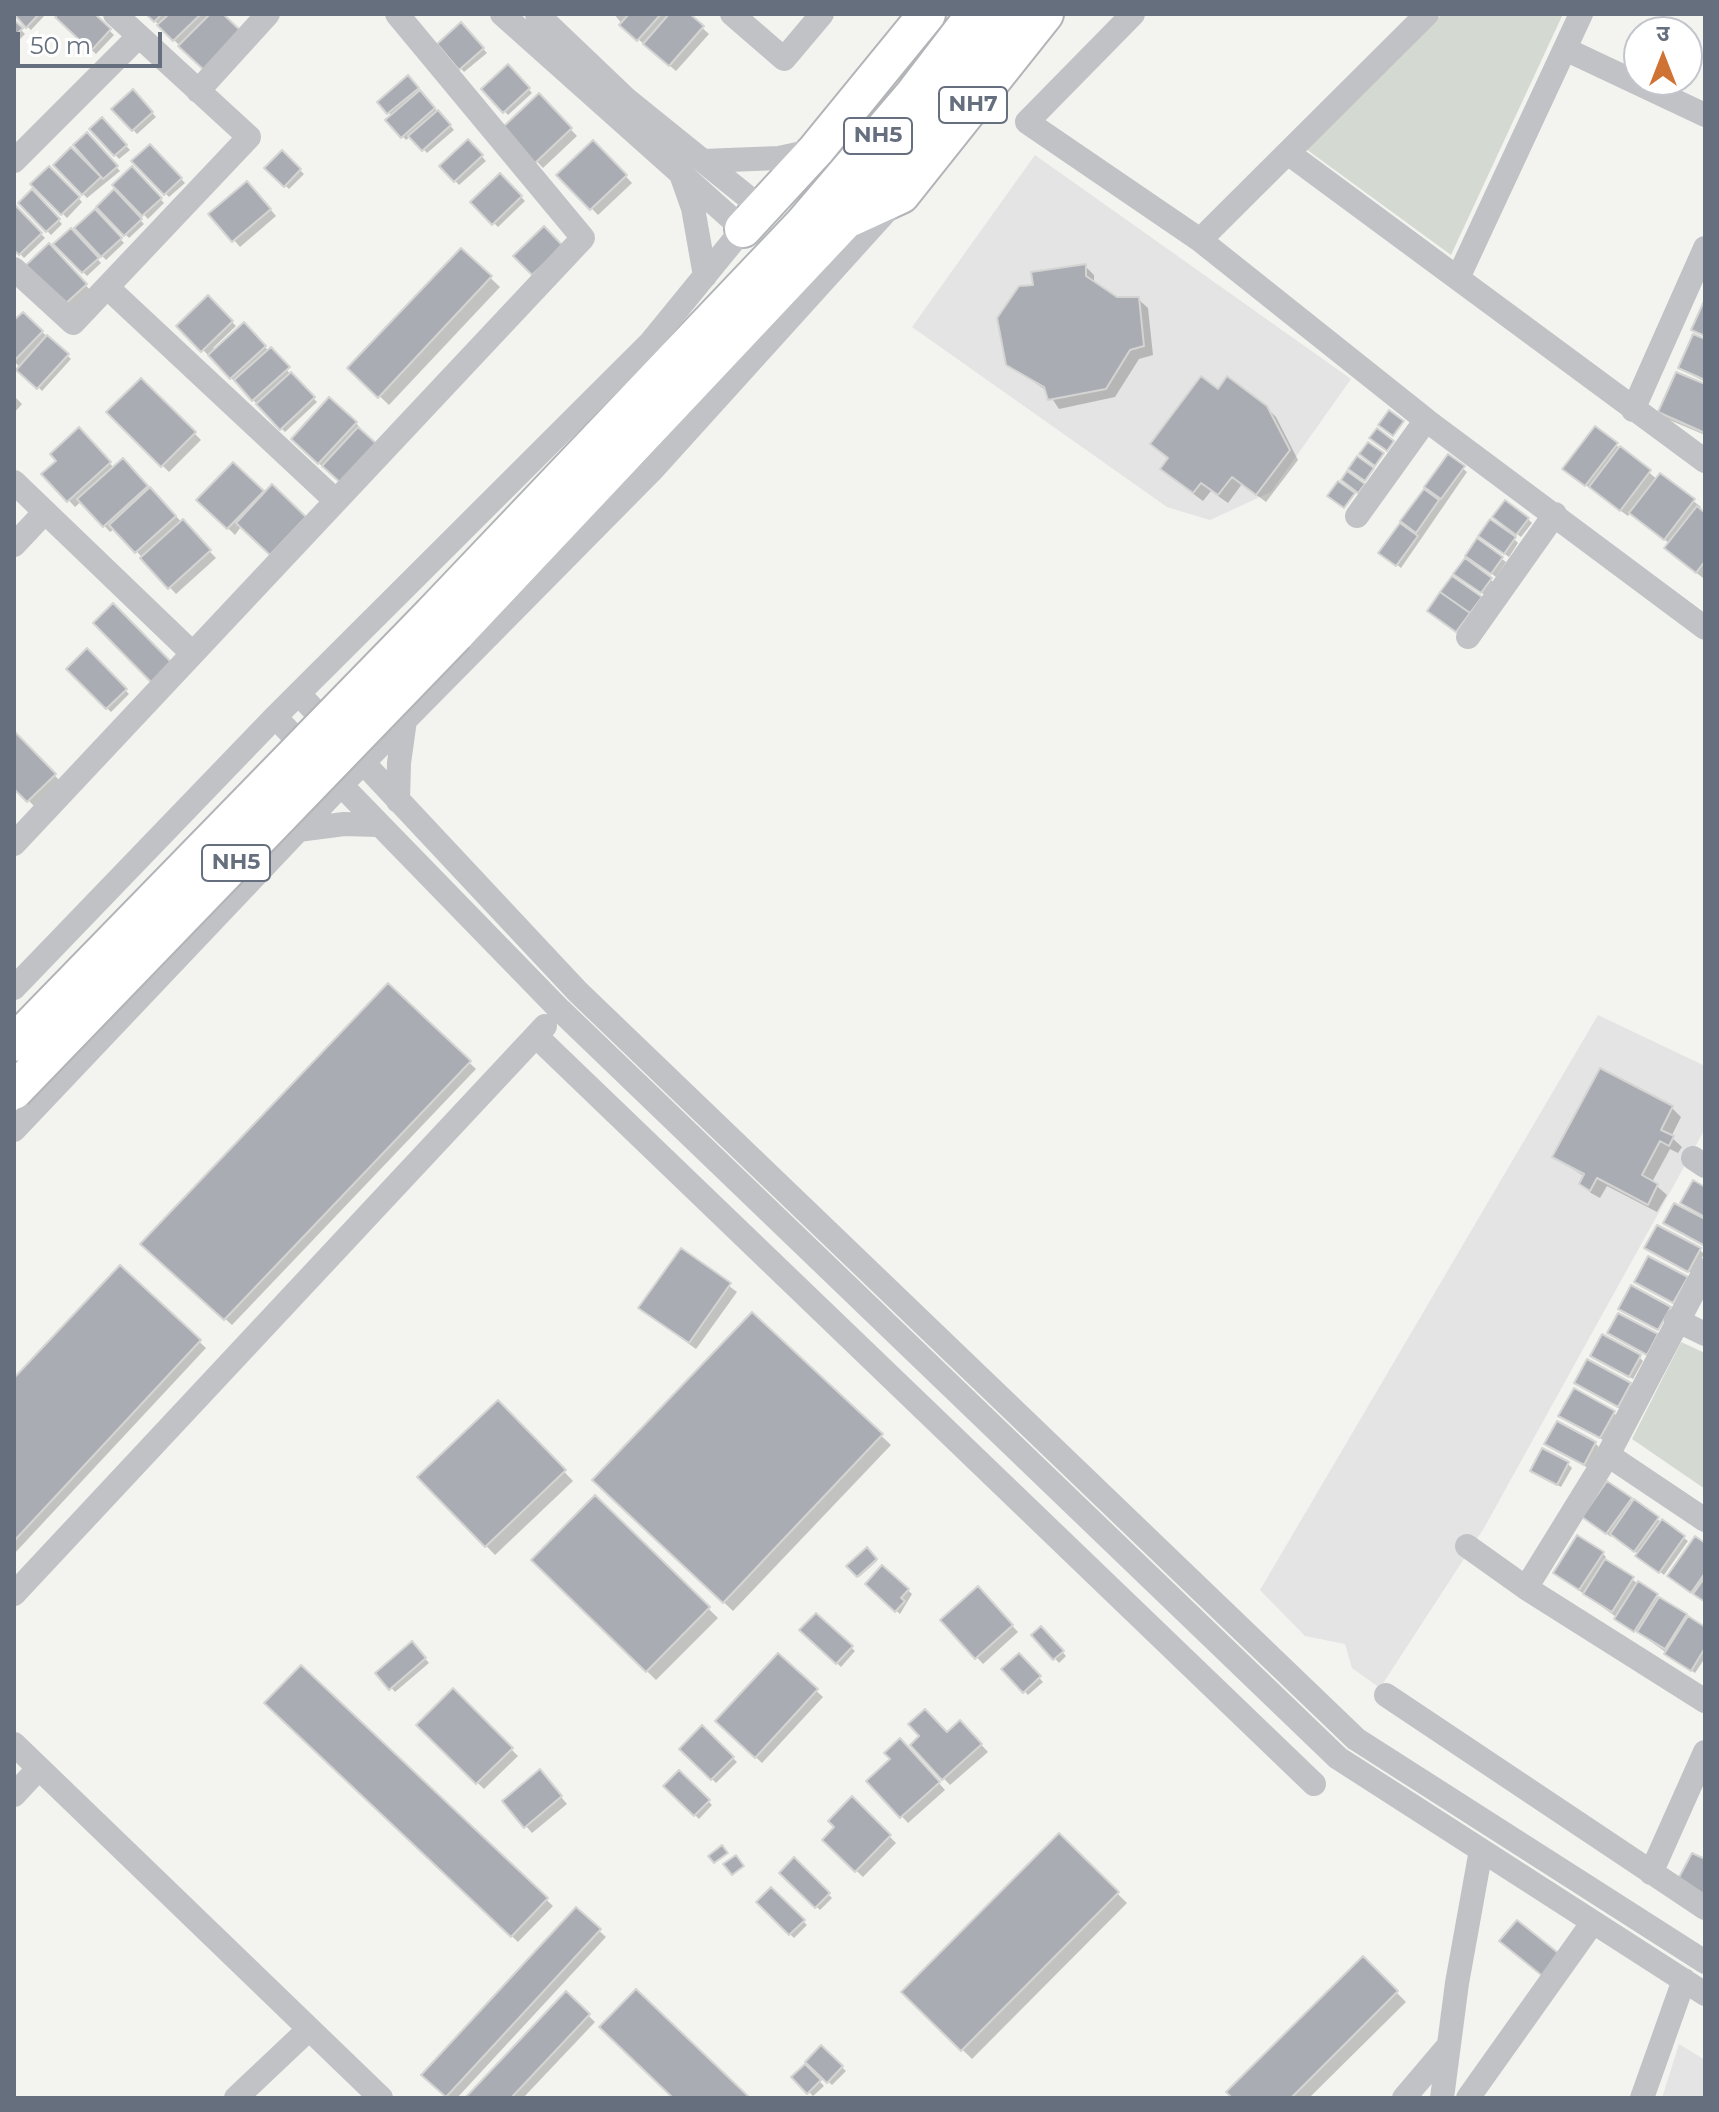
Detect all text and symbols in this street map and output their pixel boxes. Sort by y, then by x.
scale bar [20,16,166,66]
north arrow [1623,16,1703,96]
text: उ [1657,20,1669,47]
text: 50 m [30,31,91,60]
road number: NH7 [939,87,1007,123]
road number: NH5 [844,118,912,154]
road number: NH5 [202,845,270,881]

